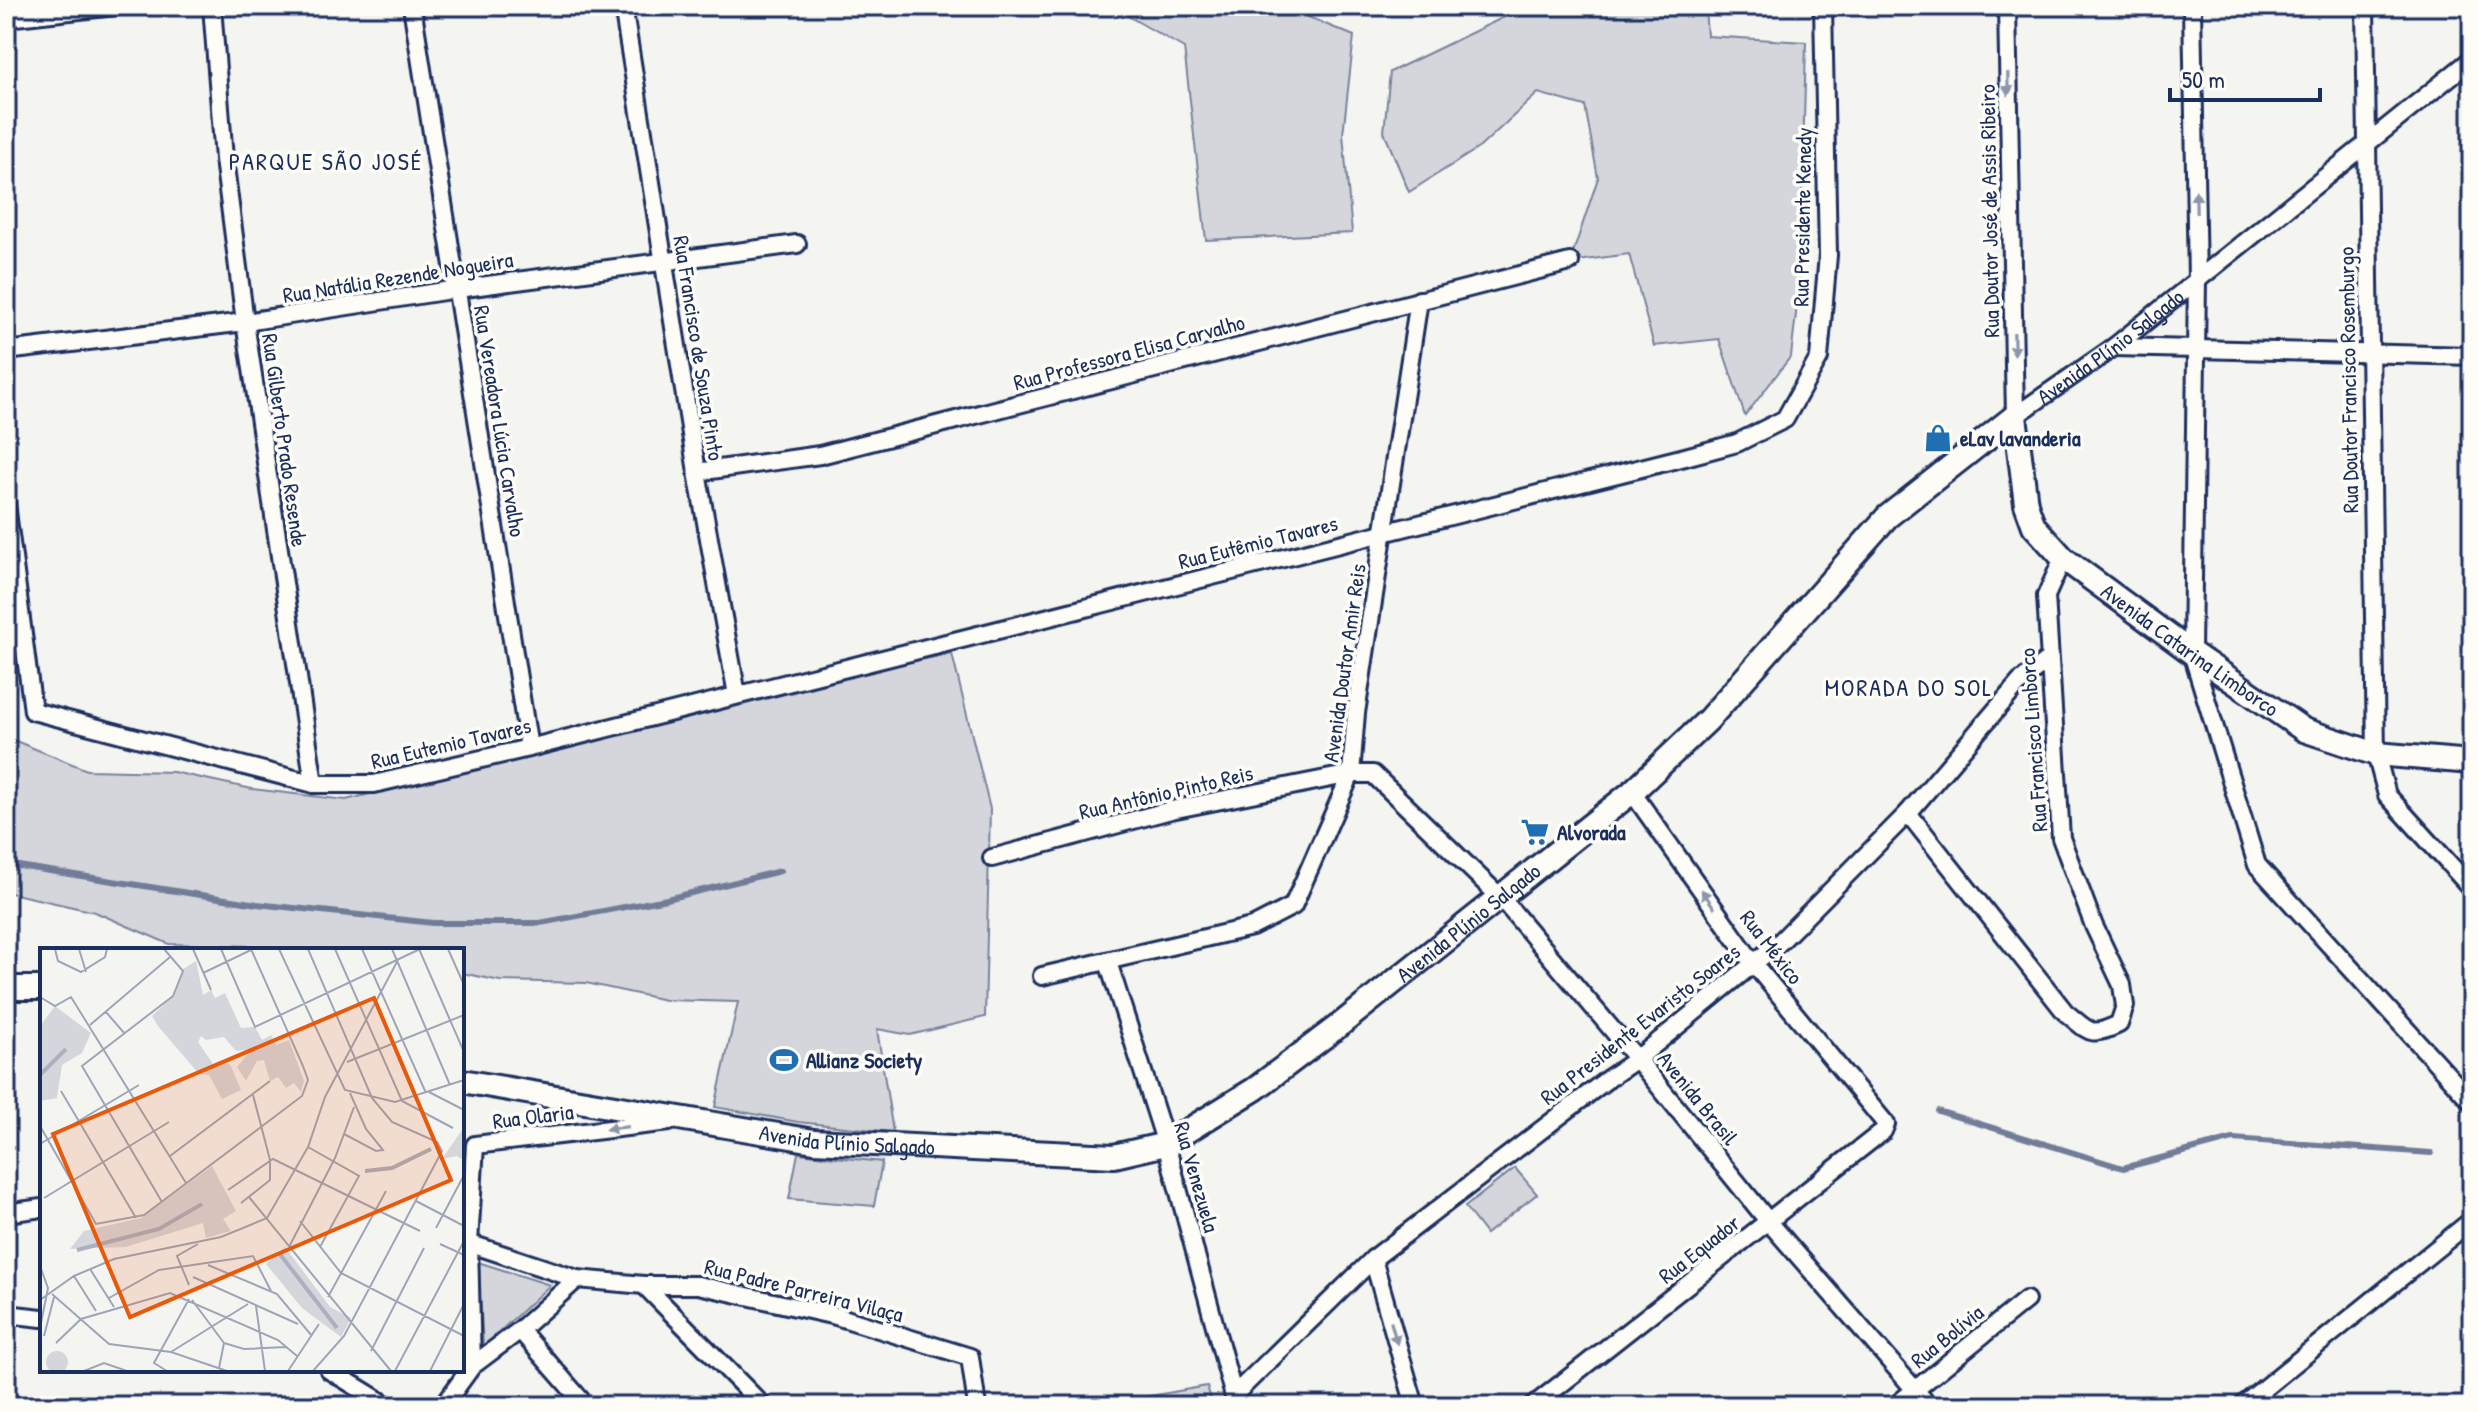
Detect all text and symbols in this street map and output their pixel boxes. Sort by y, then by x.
scale bar [2170,52,2320,102]
text: 50 m [2182,63,2225,95]
one-way arrow [2002,72,2015,97]
street label: Rua Doutor José de Assis Ribeiro [1972,84,2006,338]
street label: Rua Presidente Kenedy [1785,127,1819,307]
district label: PARQUE SÃO JOSÉ [229,145,423,177]
one-way arrow [2190,189,2202,214]
street label: Rua Francisco de Souza Pinto [666,233,732,463]
street label: Rua Natália Rezende Nogueira [281,244,516,310]
street label: Rua Doutor Francisco Rosemburgo [2331,246,2365,513]
street label: Avenida Plínio Salgado [2031,282,2190,411]
street label: Rua Vereadora Lúcia Carvalho [467,303,533,539]
street label: Rua Professora Elisa Carvalho [1010,307,1248,397]
street label: Rua Gilberto Prado Resende [255,331,315,549]
one-way arrow [2007,332,2020,357]
shop icon: eLav lavanderia [1923,423,1953,453]
place label: eLav lavanderia [1960,423,2081,453]
street label: Rua Eutêmio Tavares [1175,508,1341,576]
street label: Avenida Doutor Amir Reis [1315,562,1373,764]
street label: Avenida Catarina Limborco [2095,576,2285,723]
street label: Rua Francisco Limborco [2012,647,2054,833]
district label: MORADA DO SOL [1825,671,1993,703]
street label: Rua Eutemio Tavares [368,710,534,776]
street label: Rua Antônio Pinto Reis [1076,757,1256,827]
supermarket icon: Alvorada [1520,817,1550,847]
place label: Alvorada [1557,817,1626,847]
street label: Avenida Plínio Salgado [1390,856,1547,989]
one-way arrow [1701,888,1716,909]
street label: Rua México [1734,904,1811,990]
street label: Rua Presidente Evaristo Soares [1534,936,1746,1112]
inset map [40,948,464,1372]
sports icon: Allianz Society [769,1045,799,1075]
place label: Allianz Society [806,1045,923,1076]
street label: Avenida Brasil [1651,1045,1745,1151]
street label: Rua Olaria [491,1096,575,1136]
street label: Avenida Plínio Salgado [757,1117,936,1162]
street label: Rua Venezuela [1167,1118,1227,1236]
one-way arrow [604,1122,629,1135]
street label: Rua Equador [1652,1207,1746,1290]
street label: Rua Padre Parreira Vilaça [702,1251,907,1329]
street label: Rua Bolívia [1904,1297,1990,1375]
one-way arrow [1388,1321,1401,1345]

